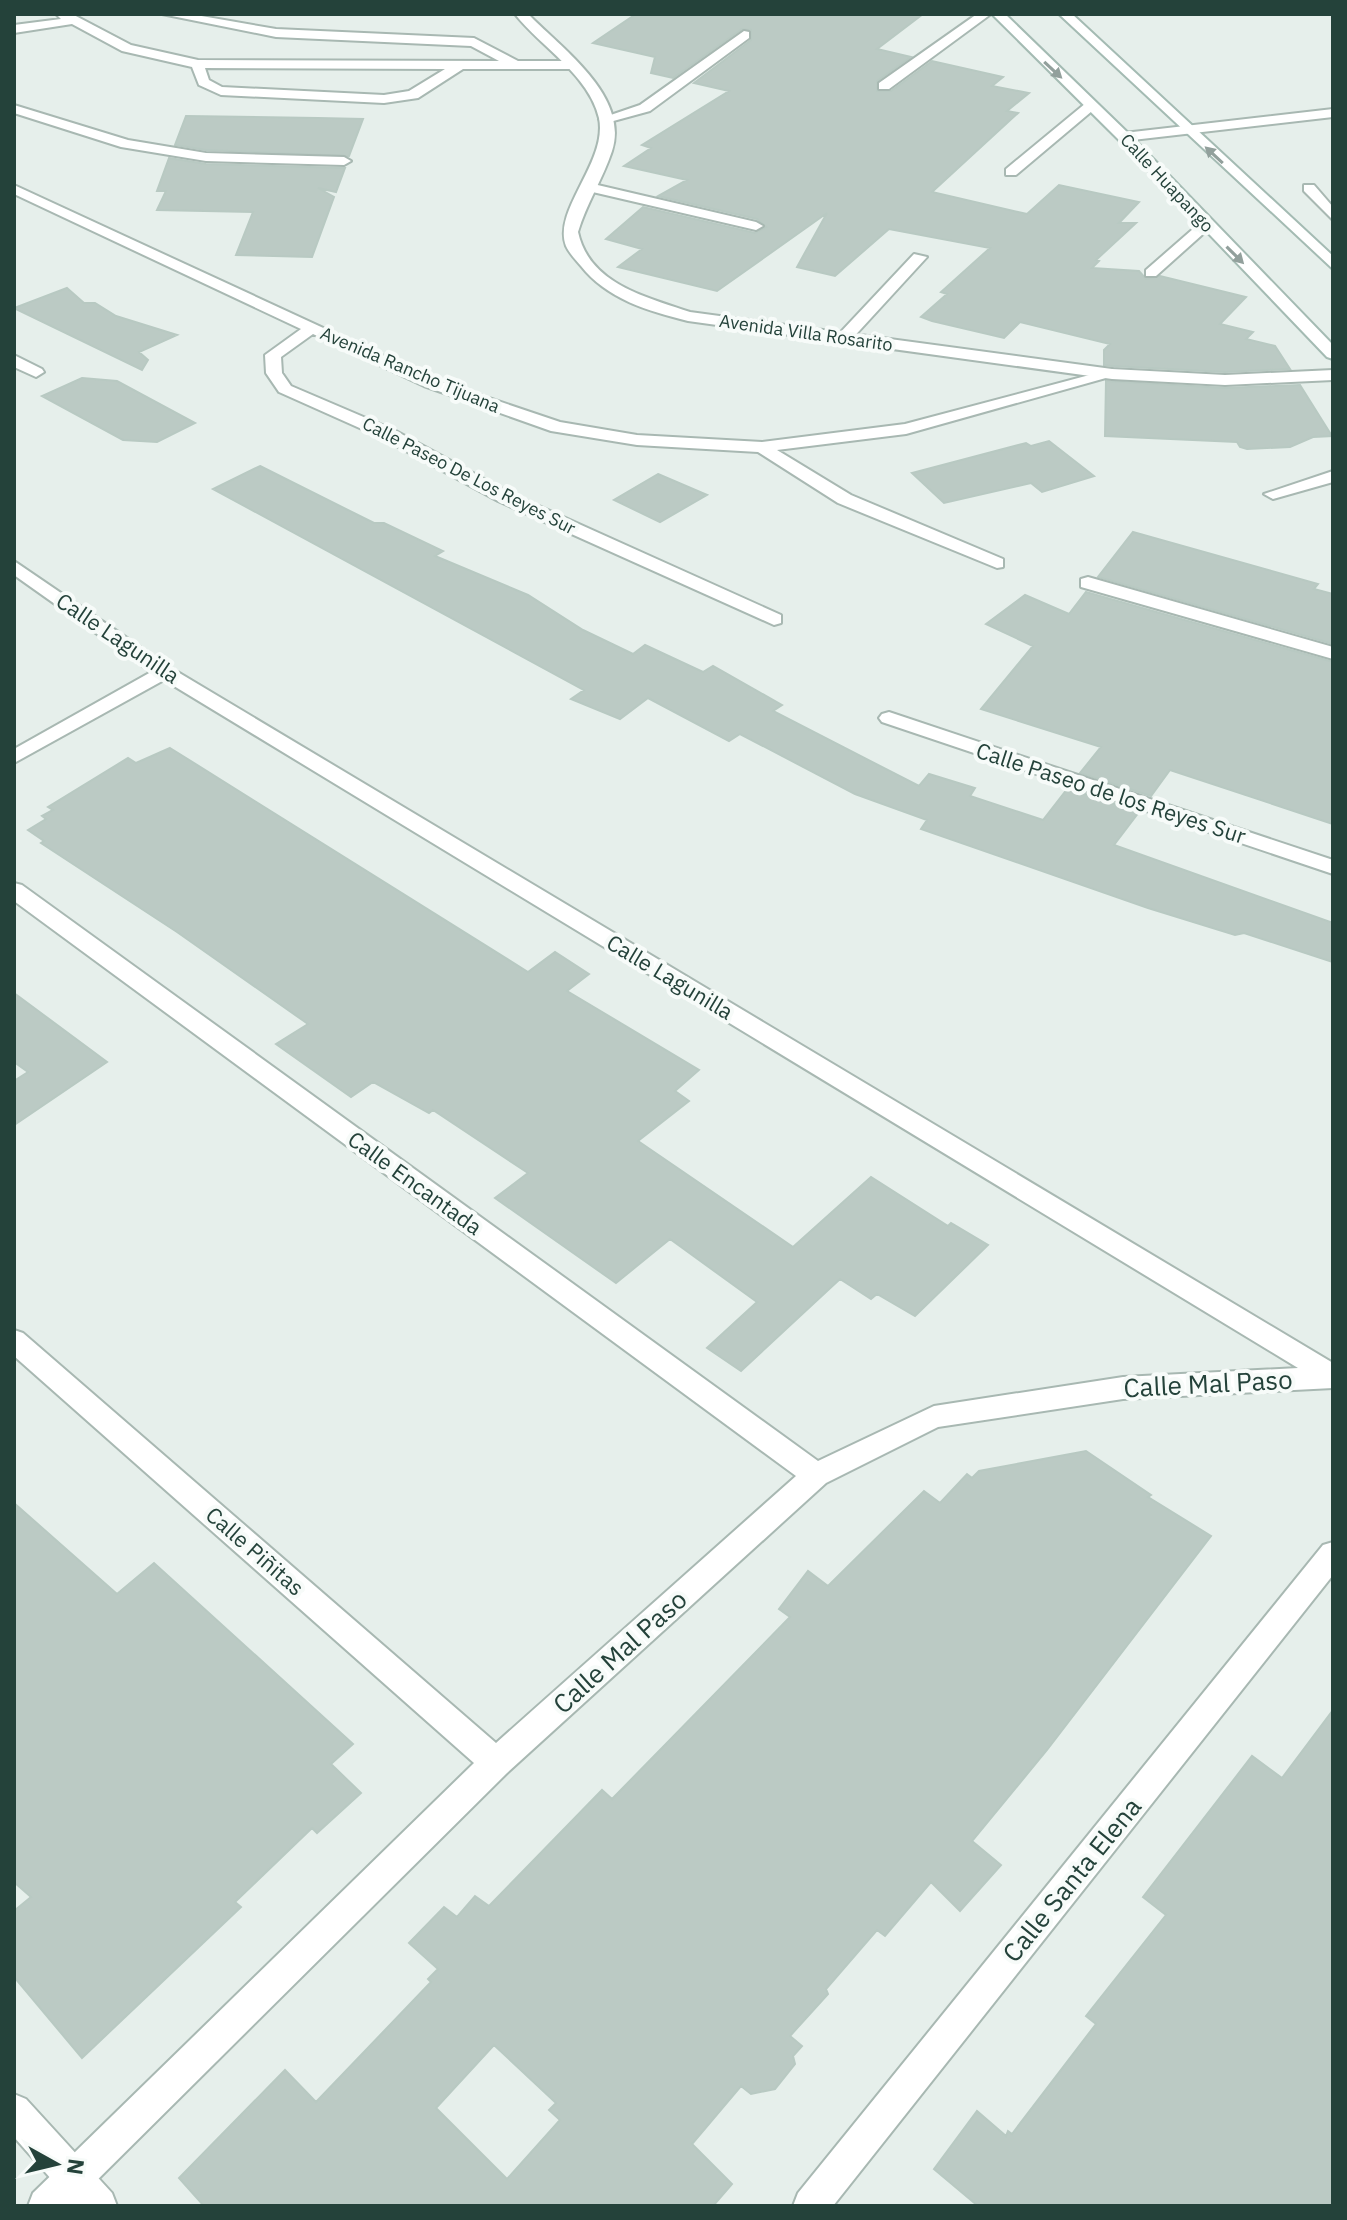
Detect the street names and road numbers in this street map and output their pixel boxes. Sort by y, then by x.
street label: Calle Huapango [1116,128,1219,237]
street label: Avenida Villa Rosarito [718,309,894,356]
street label: Avenida Rancho Tijuana [317,321,504,418]
street label: Calle Paseo De Los Reyes Sur [359,412,580,540]
street label: Calle Lagunilla [51,586,186,690]
street label: Calle Paseo de los Reyes Sur [973,735,1250,850]
street label: Calle Lagunilla [602,927,739,1026]
street label: Calle Encantada [342,1124,488,1241]
street label: Calle Mal Paso [1123,1362,1293,1404]
street label: Calle Piñitas [200,1500,311,1601]
street label: Calle Mal Paso [545,1582,694,1721]
street label: Calle Santa Elena [994,1790,1148,1969]

